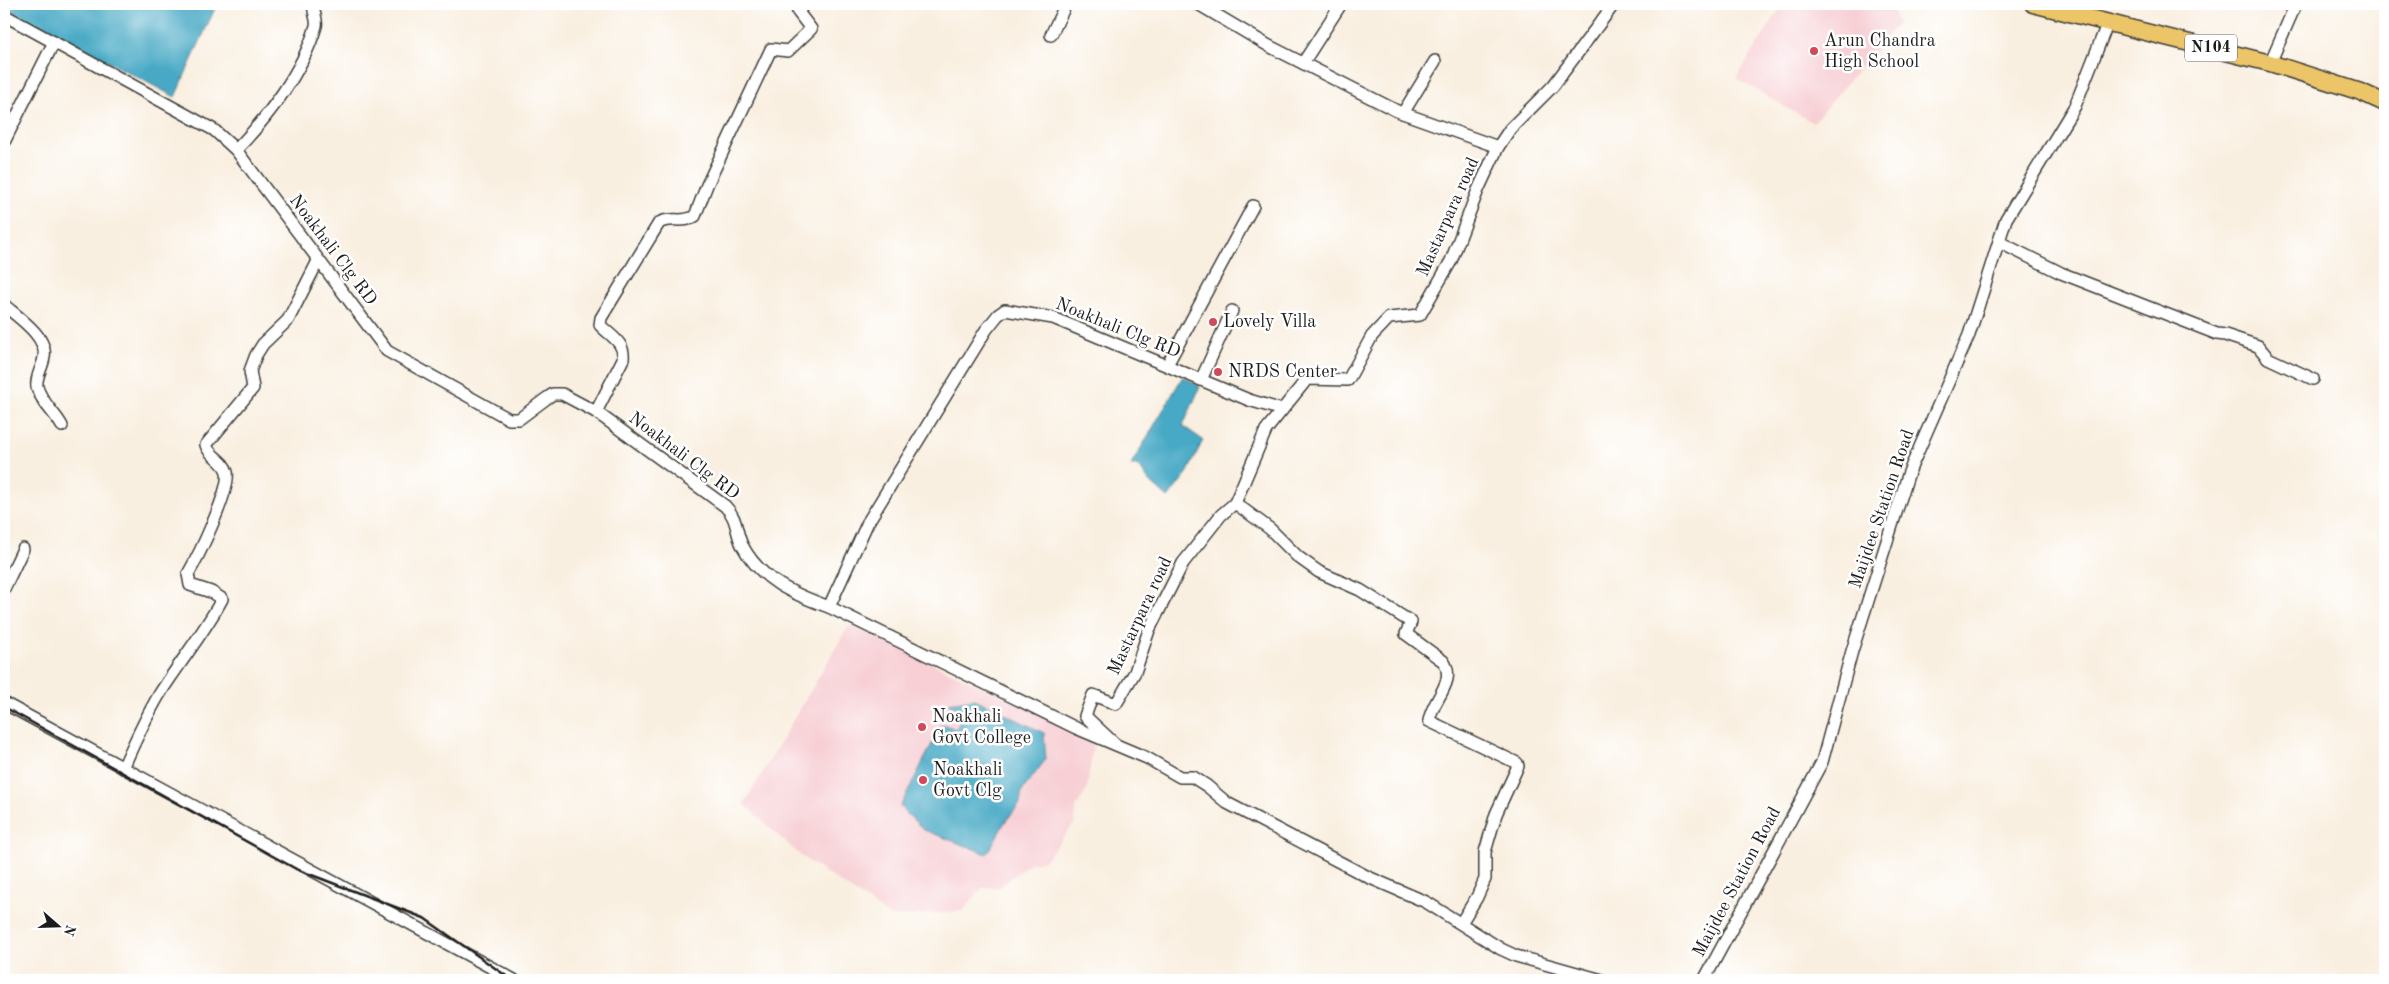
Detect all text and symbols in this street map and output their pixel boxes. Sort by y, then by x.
place label: Arun Chandra High School [1824,32,1936,71]
road number: N104 [2185,34,2237,62]
marker: Arun Chandra High School [1808,45,1820,57]
street label: Mastarpara road [1414,155,1482,279]
street label: Noakhali Clg RD [286,191,380,309]
street label: Noakhali Clg RD [1053,295,1183,361]
place label: Lovely Villa [1223,313,1316,331]
marker: Lovely Villa [1207,316,1219,328]
place label: NRDS Center [1228,363,1338,381]
marker: NRDS Center [1212,366,1224,378]
street label: Noakhali Clg RD [625,409,743,503]
street label: Maijdee Station Road [1846,427,1918,591]
street label: Mastarpara road [1105,554,1175,678]
place label: Noakhali Govt College [932,708,1031,747]
marker: Noakhali Govt College [916,721,928,733]
place label: Noakhali Govt Clg [933,761,1003,800]
marker: Noakhali Govt Clg [917,774,929,786]
street label: Maijdee Station Road [1690,804,1784,960]
north arrow [32,902,82,952]
text: N [61,923,78,938]

